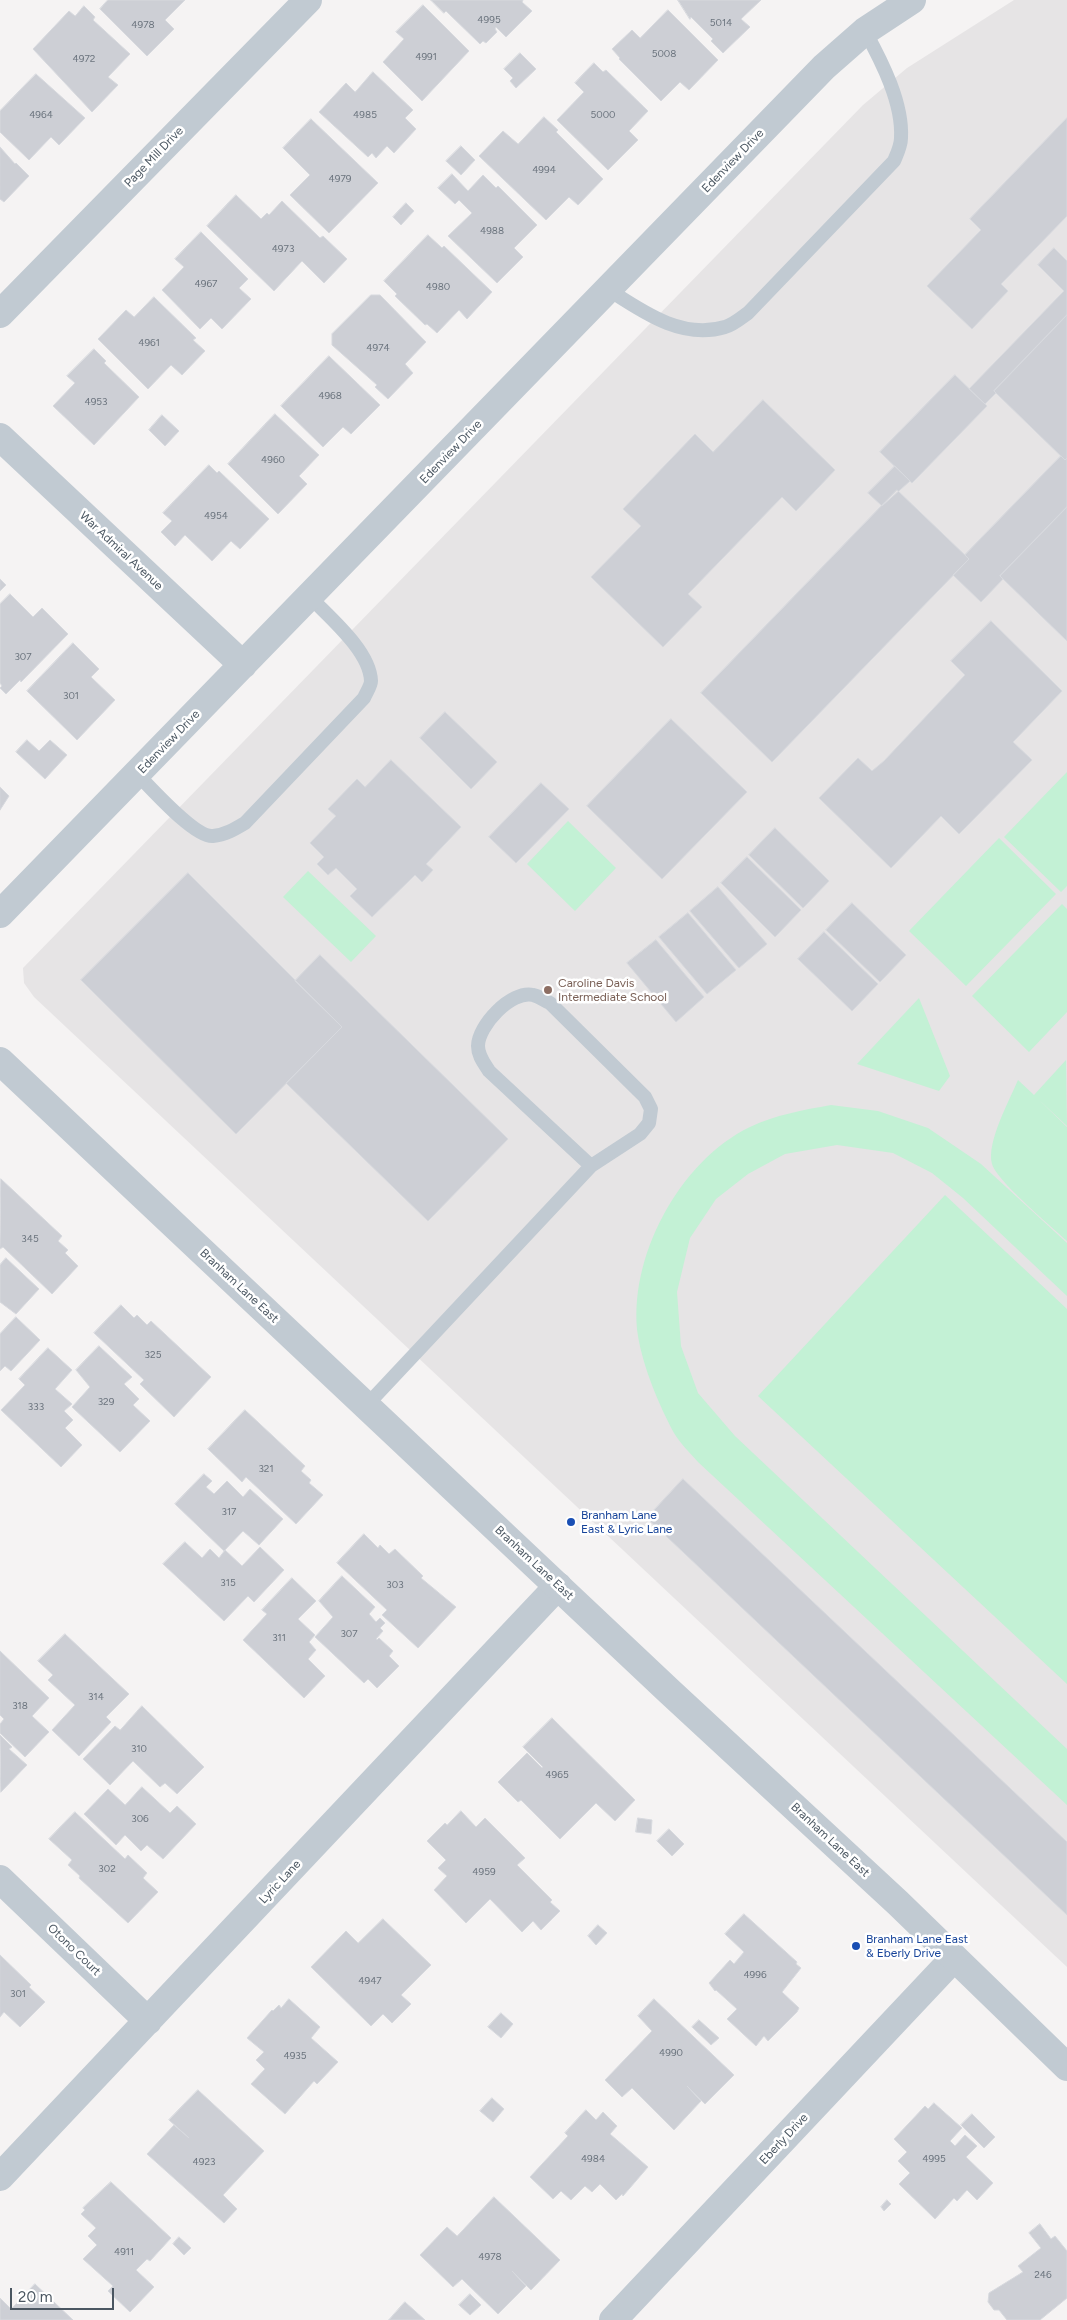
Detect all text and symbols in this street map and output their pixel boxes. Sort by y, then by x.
house number: 4995 [477,14,501,26]
house number: 5014 [710,17,732,29]
house number: 4978 [131,19,155,31]
house number: 5008 [652,48,676,60]
house number: 4991 [415,51,437,63]
house number: 4972 [73,53,95,65]
house number: 4964 [29,109,53,121]
house number: 4985 [353,109,377,121]
house number: 5000 [591,109,615,121]
street label: Page Mill Drive [122,124,186,190]
street label: Edenview Drive [699,126,767,196]
house number: 4994 [532,164,556,176]
house number: 4979 [329,173,351,185]
house number: 4988 [480,225,504,237]
house number: 4973 [272,243,294,255]
house number: 4967 [195,278,217,290]
house number: 4980 [426,281,450,293]
house number: 4961 [138,337,160,349]
house number: 4974 [366,342,390,354]
house number: 4968 [318,390,342,402]
house number: 4953 [84,396,108,408]
street label: Edenview Drive [417,417,485,487]
house number: 4960 [261,454,285,466]
street label: War Admiral Avenue [76,509,166,593]
house number: 4954 [204,510,228,522]
house number: 307 [14,651,32,663]
house number: 301 [63,690,79,702]
street label: Edenview Drive [135,707,203,777]
place label: Caroline Davis Intermediate School [558,976,667,1004]
marker: Caroline Davis Intermediate School [542,984,554,996]
house number: 345 [21,1233,39,1245]
street label: Branham Lane East [197,1246,281,1326]
house number: 325 [145,1349,161,1361]
house number: 329 [98,1396,114,1408]
house number: 333 [28,1401,44,1413]
house number: 321 [258,1463,274,1475]
house number: 317 [222,1506,236,1518]
place label: Branham Lane East & Lyric Lane [581,1508,672,1536]
marker: Branham Lane East & Lyric Lane [565,1516,577,1528]
street label: Branham Lane East [492,1523,576,1603]
house number: 315 [220,1577,236,1589]
house number: 303 [386,1579,404,1591]
house number: 307 [340,1628,358,1640]
house number: 311 [272,1632,286,1644]
house number: 314 [88,1691,104,1703]
house number: 318 [12,1700,28,1712]
house number: 310 [131,1743,147,1755]
house number: 4965 [545,1769,569,1781]
street label: Branham Lane East [788,1800,872,1880]
house number: 306 [131,1813,149,1825]
street label: Lyric Lane [256,1857,304,1907]
house number: 302 [98,1863,116,1875]
house number: 4959 [472,1866,496,1878]
street label: Otono Court [44,1921,104,1979]
place label: Branham Lane East & Eberly Drive [866,1932,968,1960]
marker: Branham Lane East & Eberly Drive [850,1940,862,1952]
house number: 4996 [743,1969,767,1981]
house number: 4947 [358,1975,382,1987]
house number: 301 [10,1988,26,2000]
house number: 4990 [659,2047,683,2059]
house number: 4935 [283,2050,307,2062]
street label: Eberly Drive [757,2111,811,2167]
house number: 4984 [581,2153,605,2165]
house number: 4995 [922,2153,946,2165]
house number: 4923 [193,2156,215,2168]
house number: 4911 [114,2246,134,2258]
house number: 4978 [478,2251,502,2263]
house number: 246 [1034,2269,1052,2281]
scale bar [12,2278,116,2310]
text: 20 m [18,2288,52,2306]

